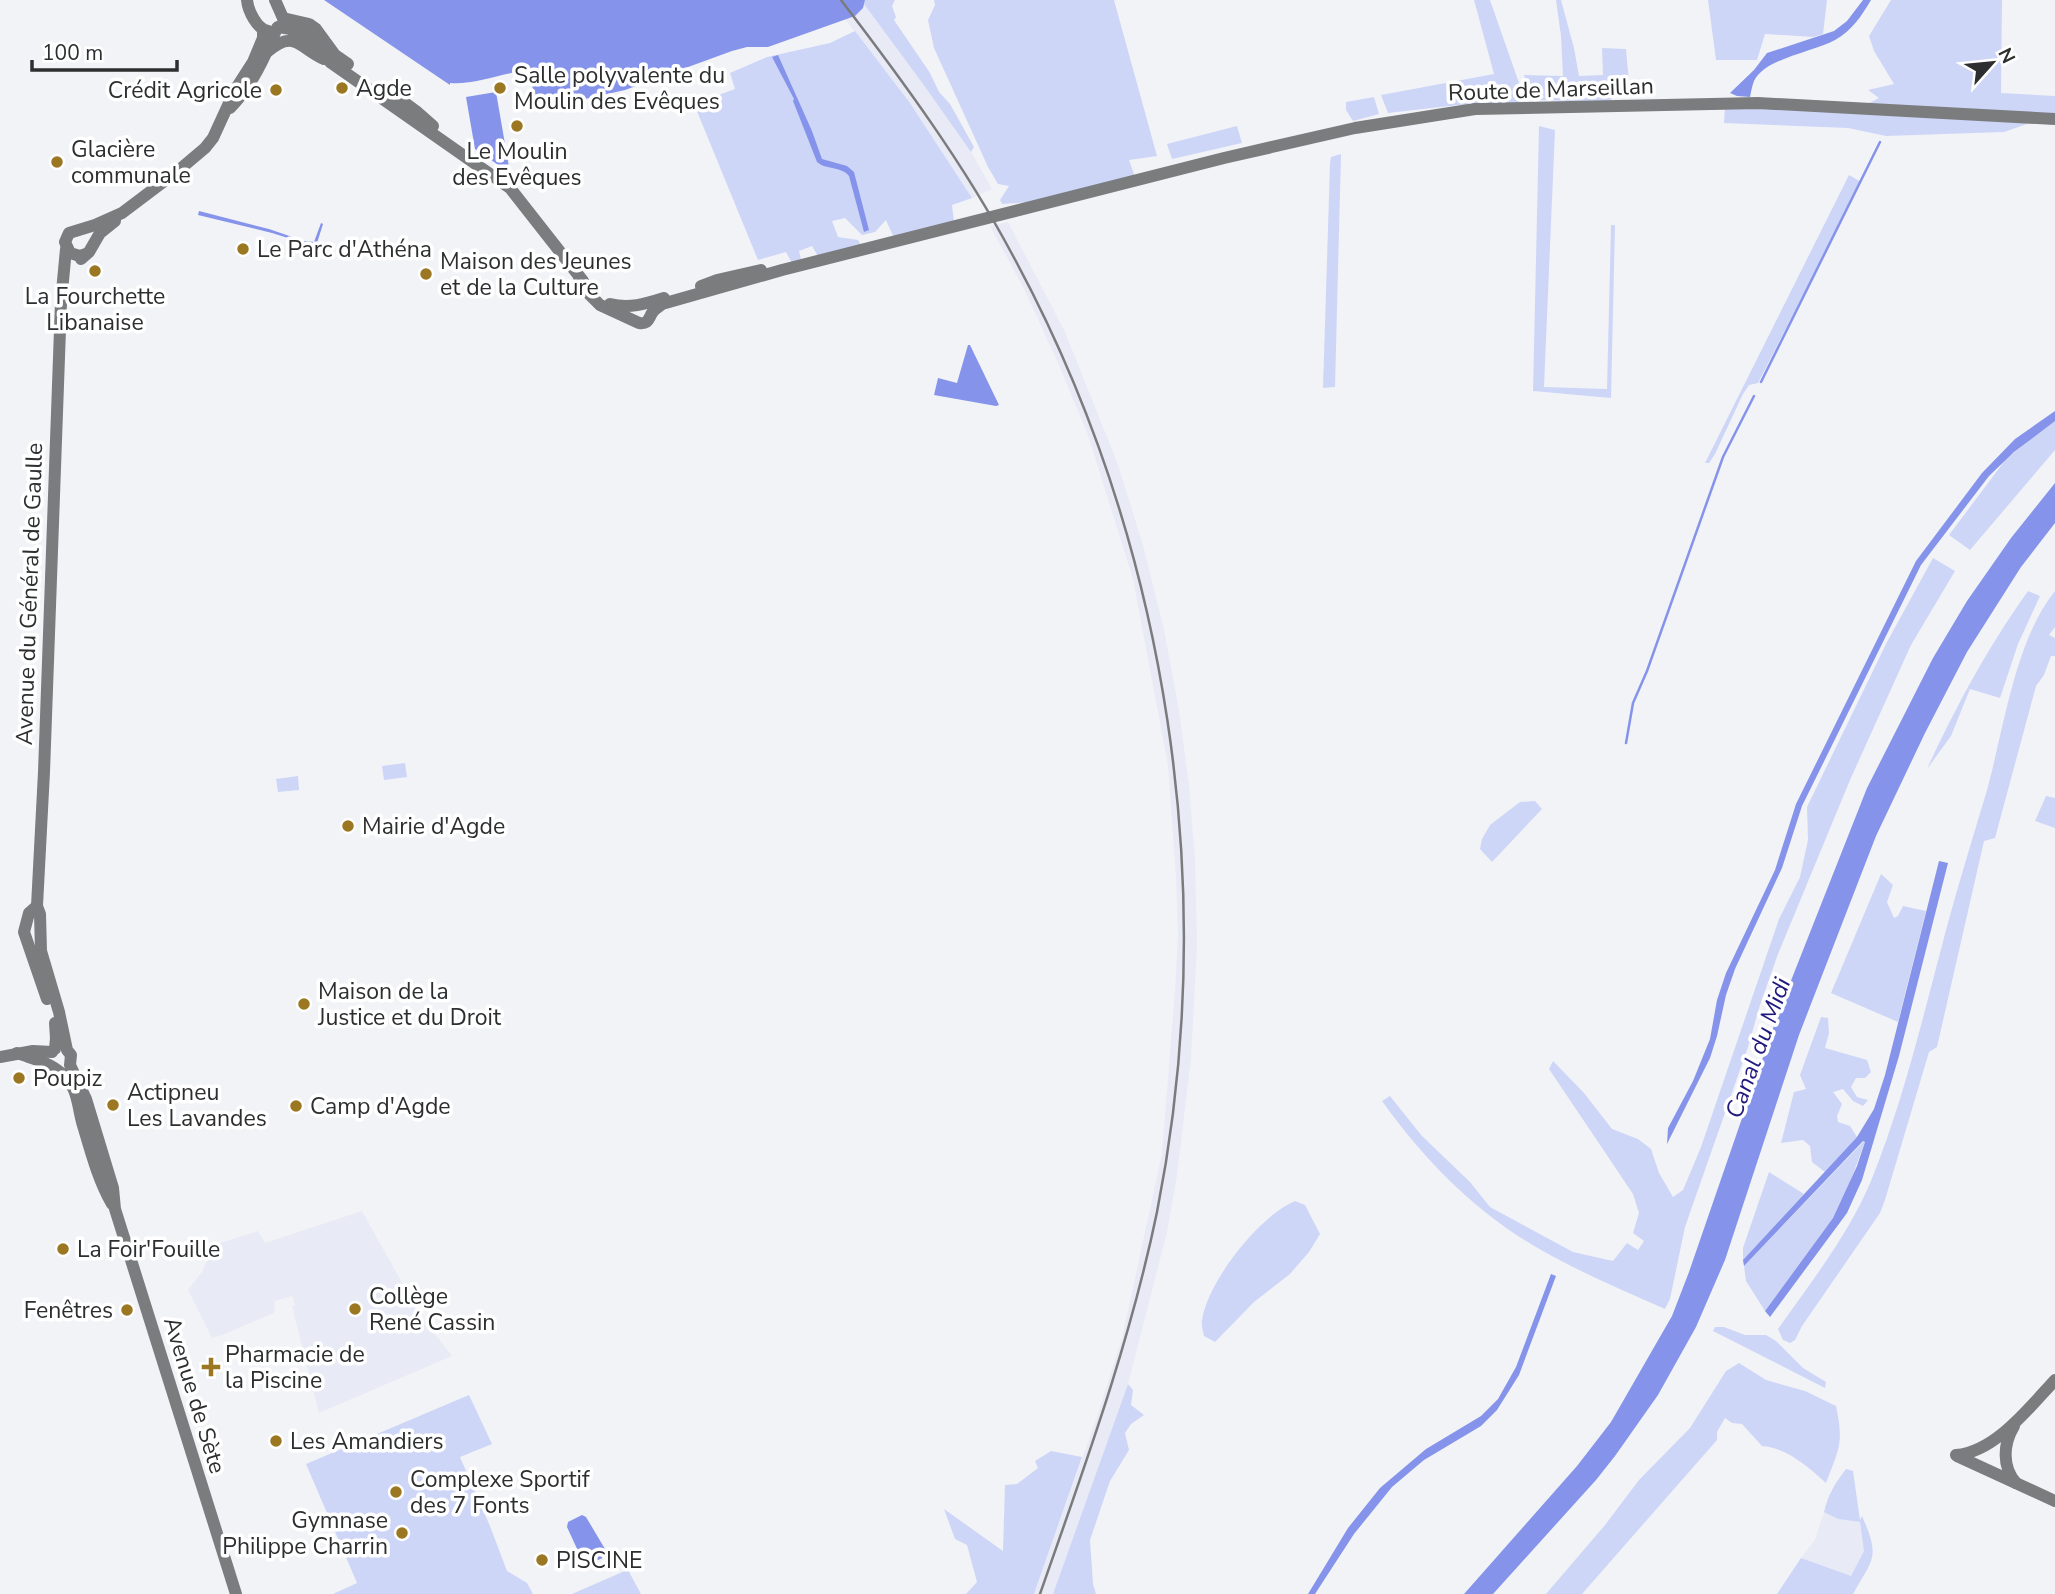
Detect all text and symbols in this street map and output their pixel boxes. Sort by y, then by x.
scale bar [32,28,177,72]
north arrow [1957,28,2027,98]
text: 100 m [42,39,103,67]
text: N [1991,43,2021,68]
place label: Salle polyvalente du Moulin des Evêques [514,60,725,117]
street label: Route de Marseillan [1448,70,1654,109]
place label: Agde [356,73,412,104]
place label: Crédit Agricole [108,75,262,106]
marker: Agde [334,80,350,96]
marker: Salle polyvalente du Moulin des Evêques [492,80,508,96]
marker: Crédit Agricole [268,82,284,98]
marker: Le Moulin des Evêques [509,118,525,134]
place label: Glacière communale [71,134,191,191]
place label: Le Moulin des Evêques [452,136,582,193]
marker: Glacière communale [49,154,65,170]
place label: Le Parc d'Athéna [257,234,432,265]
marker: Le Parc d'Athéna [235,241,251,257]
place label: Maison des Jeunes et de la Culture [440,246,632,303]
marker: La Fourchette Libanaise [87,263,103,279]
marker: Maison des Jeunes et de la Culture [418,266,434,282]
place label: La Fourchette Libanaise [25,281,165,338]
street label: Avenue du Général de Gaulle [9,442,50,746]
place label: Mairie d'Agde [362,811,505,842]
marker: Mairie d'Agde [340,818,356,834]
water label: Canal du Midi [1718,973,1798,1123]
place label: Maison de la Justice et du Droit [317,976,502,1033]
marker: Maison de la Justice et du Droit [296,996,312,1012]
place label: Poupiz [33,1063,102,1094]
marker: Poupiz [11,1070,27,1086]
place label: Actipneu Les Lavandes [127,1077,267,1134]
place label: Camp d'Agde [310,1091,451,1122]
marker: Actipneu Les Lavandes [105,1097,121,1113]
marker: Camp d'Agde [288,1098,304,1114]
place label: La Foir'Fouille [77,1234,220,1265]
marker: La Foir'Fouille [55,1241,71,1257]
place label: Collège René Cassin [369,1281,495,1338]
place label: Fenêtres [24,1295,113,1326]
marker: Collège René Cassin [347,1301,363,1317]
marker: Fenêtres [119,1302,135,1318]
street label: Avenue de Sète [156,1313,233,1477]
place label: Pharmacie de la Piscine [225,1339,365,1396]
marker: Pharmacie de la Piscine [203,1359,219,1375]
place label: Les Amandiers [290,1426,443,1457]
marker: Les Amandiers [268,1433,284,1449]
place label: Complexe Sportif des 7 Fonts [410,1464,590,1521]
marker: Complexe Sportif des 7 Fonts [388,1484,404,1500]
place label: Gymnase Philippe Charrin [222,1505,388,1562]
marker: Gymnase Philippe Charrin [394,1525,410,1541]
place label: PISCINE [556,1545,642,1576]
marker: PISCINE [534,1552,550,1568]

